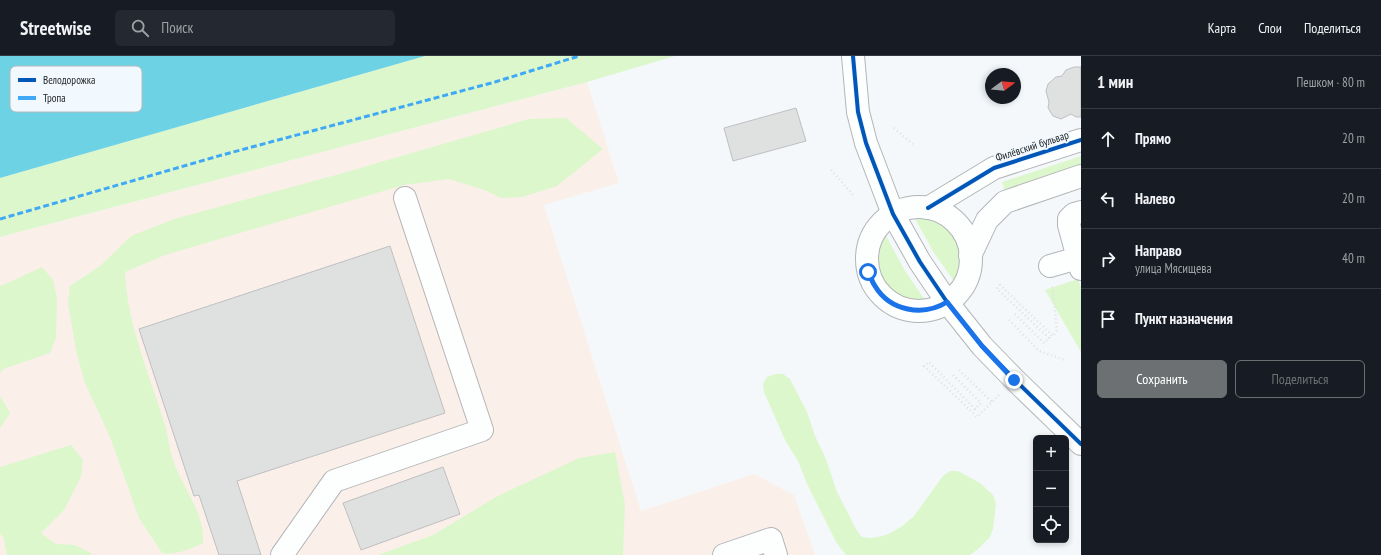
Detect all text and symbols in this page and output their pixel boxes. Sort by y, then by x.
search box [115,10,395,46]
text: Streetwise [20,16,91,40]
icon: search [129,17,151,39]
text: Поиск [161,18,193,37]
text: Карта [1208,19,1236,37]
text: Слои [1258,19,1282,37]
text: Поделиться [1304,19,1361,37]
legend [10,66,142,112]
north arrow [985,68,1021,104]
text: 1 мин [1097,71,1133,93]
text: Велодорожка [43,73,95,87]
text: Пешком · 80 m [1297,74,1365,91]
text: Тропа [43,91,66,105]
street label: Филёвский бульвар [994,127,1071,164]
icon: ahead [1097,128,1119,150]
text: Прямо [1135,129,1171,148]
text: 20 m [1342,130,1365,147]
icon: left [1097,188,1119,210]
text: Налево [1135,189,1175,208]
text: 20 m [1342,190,1365,207]
text: Направо [1135,241,1182,260]
icon: right [1097,248,1119,270]
text: 40 m [1342,250,1365,267]
text: улица Мясищева [1135,260,1212,277]
route start [859,263,877,281]
icon: arrive [1097,308,1119,330]
text: Пункт назначения [1135,309,1233,328]
button: Сохранить [1097,360,1227,398]
button: Поделиться [1235,360,1365,398]
route end [1005,371,1023,389]
map controls [1033,435,1069,543]
button: + [1033,435,1069,471]
button: − [1033,471,1069,507]
button: locate [1033,507,1069,543]

